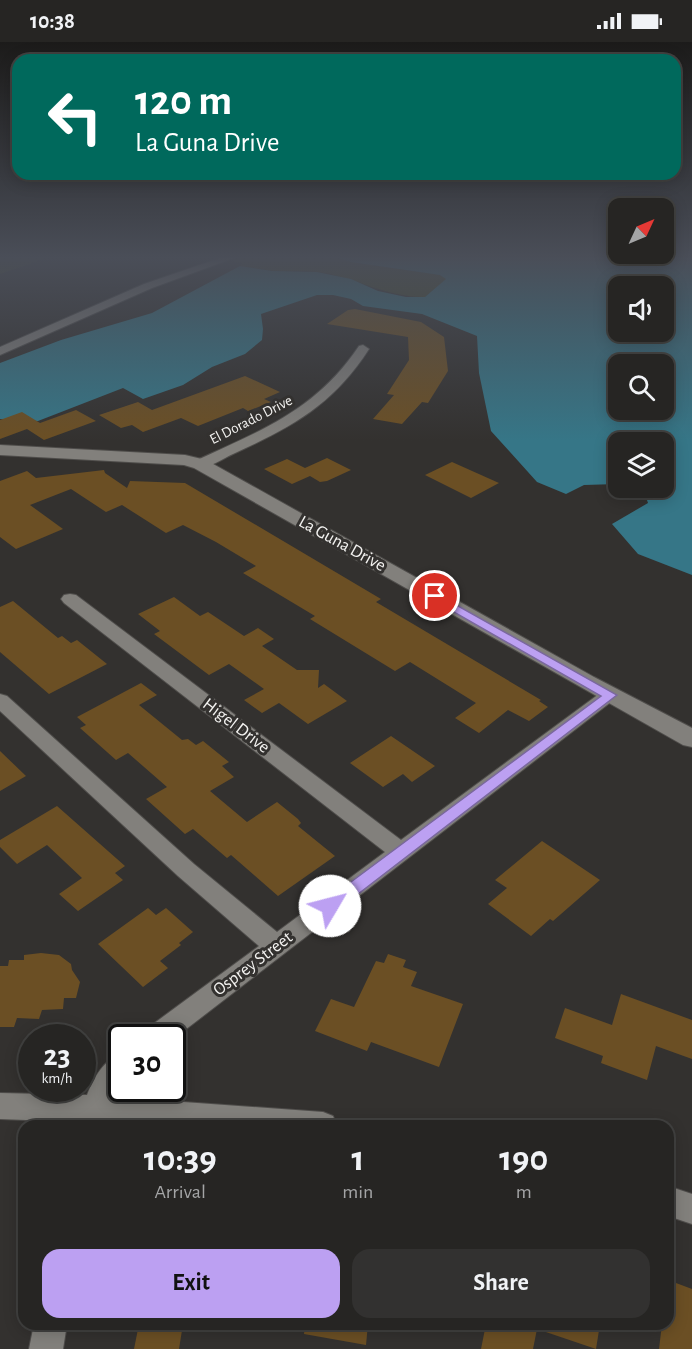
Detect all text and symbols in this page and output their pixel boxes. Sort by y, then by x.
text: 10:38 [30,10,75,32]
icon: left [36,78,114,156]
text: 120 m [135,80,232,122]
text: La Guna Drive [135,129,279,156]
north arrow [608,198,674,264]
map controls [608,198,674,498]
button: sound [608,276,674,342]
button: search [608,354,674,420]
street label: El Dorado Drive [207,393,295,447]
button: layers [608,432,674,498]
street label: La Guna Drive [296,513,388,575]
pin [409,570,460,621]
icon: arrive [418,579,451,612]
street label: Higel Drive [199,695,273,757]
position arrow [298,874,362,938]
street label: Osprey Street [210,928,296,1000]
speed limit sign: 30 [108,1024,186,1102]
text: 23 [43,1041,71,1071]
text: km/h [42,1071,72,1086]
text: 10:39 [144,1141,217,1177]
text: 1 [351,1141,364,1177]
text: 190 [499,1141,548,1177]
text: Arrival [154,1182,206,1202]
text: min [342,1182,373,1202]
text: m [516,1182,532,1202]
button: Exit [42,1249,340,1318]
button: Share [352,1249,650,1318]

